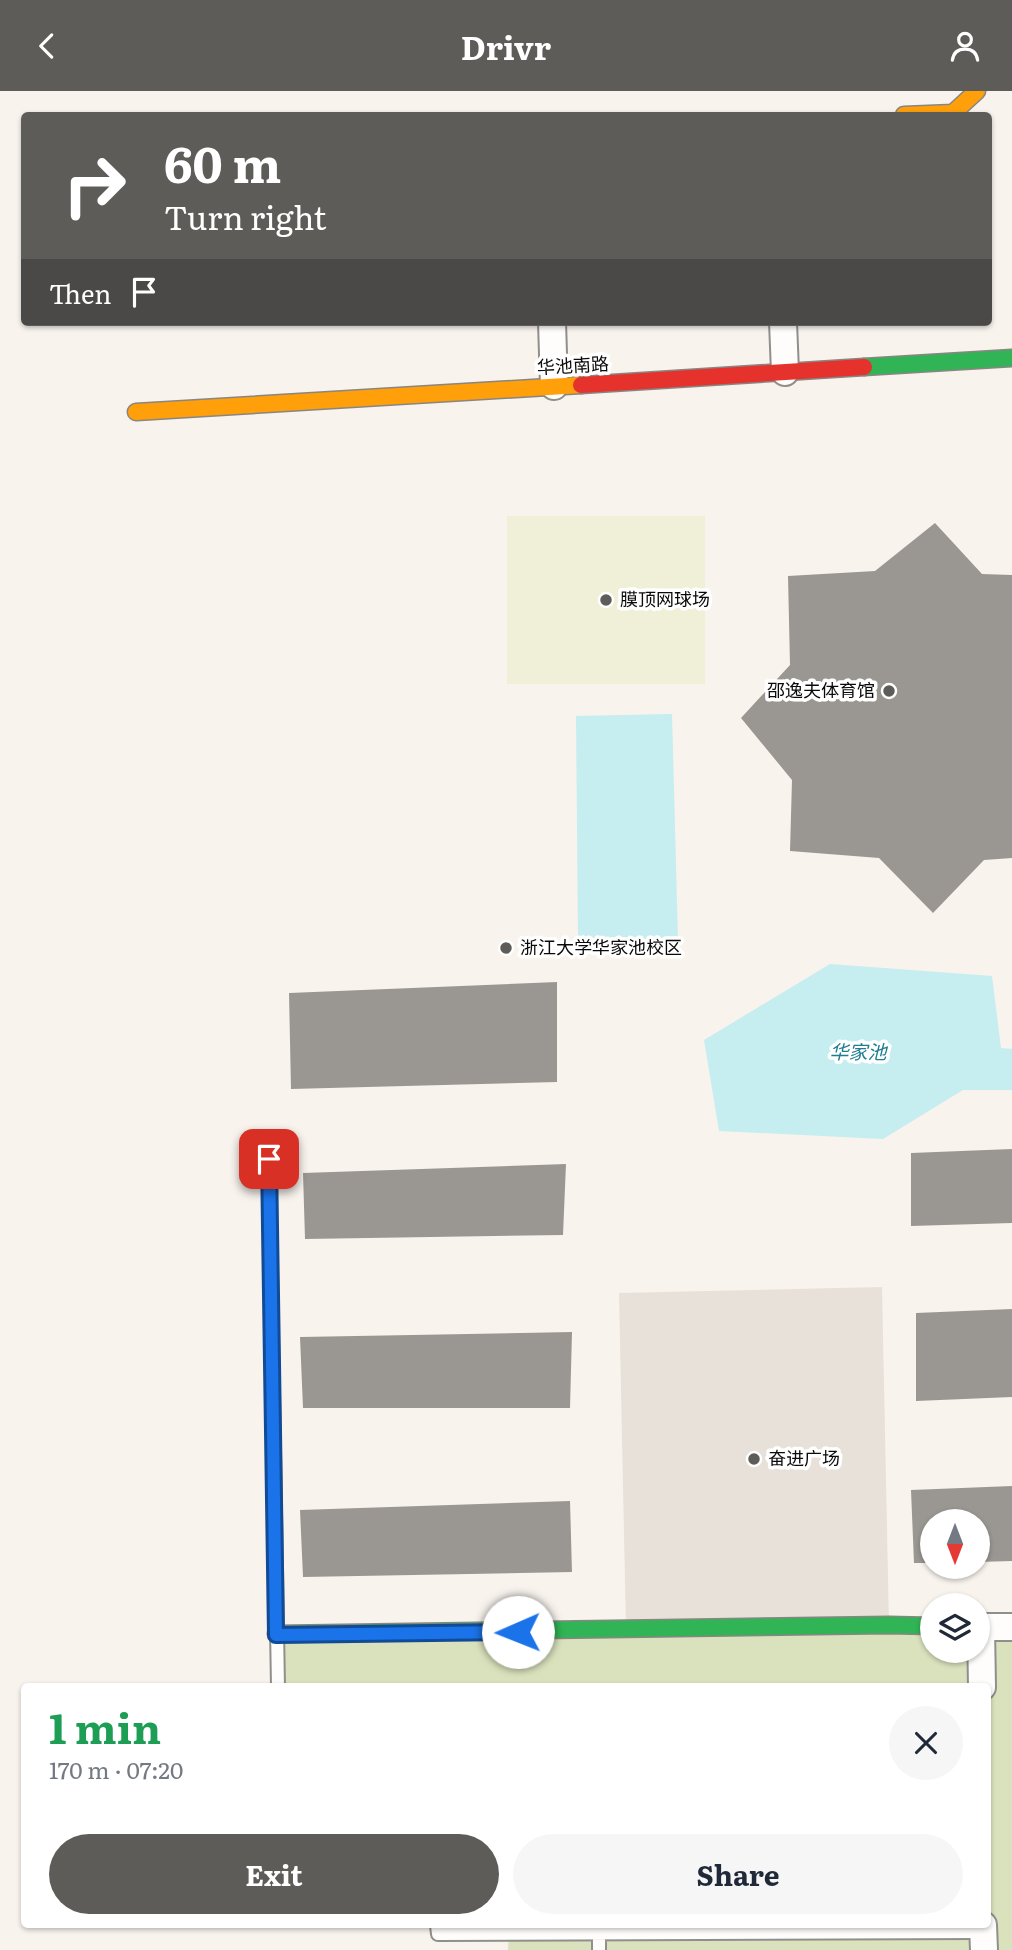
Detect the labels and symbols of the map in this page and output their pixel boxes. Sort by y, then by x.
street label: 华池南路 [536,349,610,380]
place label: 膜顶网球场 [620,585,710,612]
marker: 膜顶网球场 [598,592,614,608]
place label: 邵逸夫体育馆 [767,676,875,703]
marker: 邵逸夫体育馆 [881,683,897,699]
place label: 浙江大学华家池校区 [520,933,682,960]
marker: 浙江大学华家池校区 [498,940,514,956]
water label: 华家池 [829,1037,888,1065]
pin [239,1129,299,1189]
place label: 奋进广场 [768,1444,840,1471]
marker: 奋进广场 [746,1451,762,1467]
north arrow [920,1509,990,1579]
position arrow [481,1595,555,1669]

